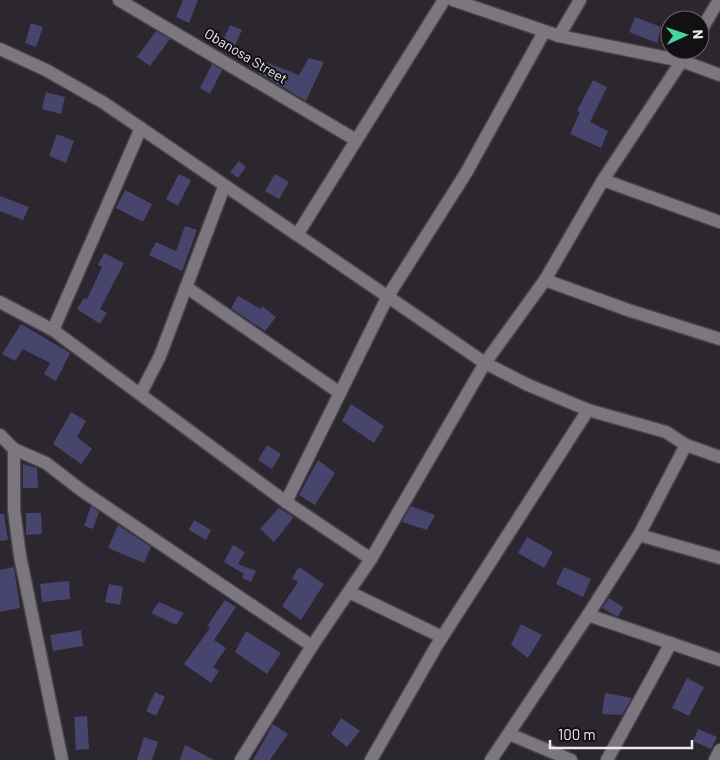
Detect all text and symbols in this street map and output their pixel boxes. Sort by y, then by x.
north arrow [660,10,710,60]
street label: Obanosa Street [202,24,291,87]
text: N [690,29,707,39]
scale bar [550,718,692,750]
text: 100 m [558,725,596,743]

